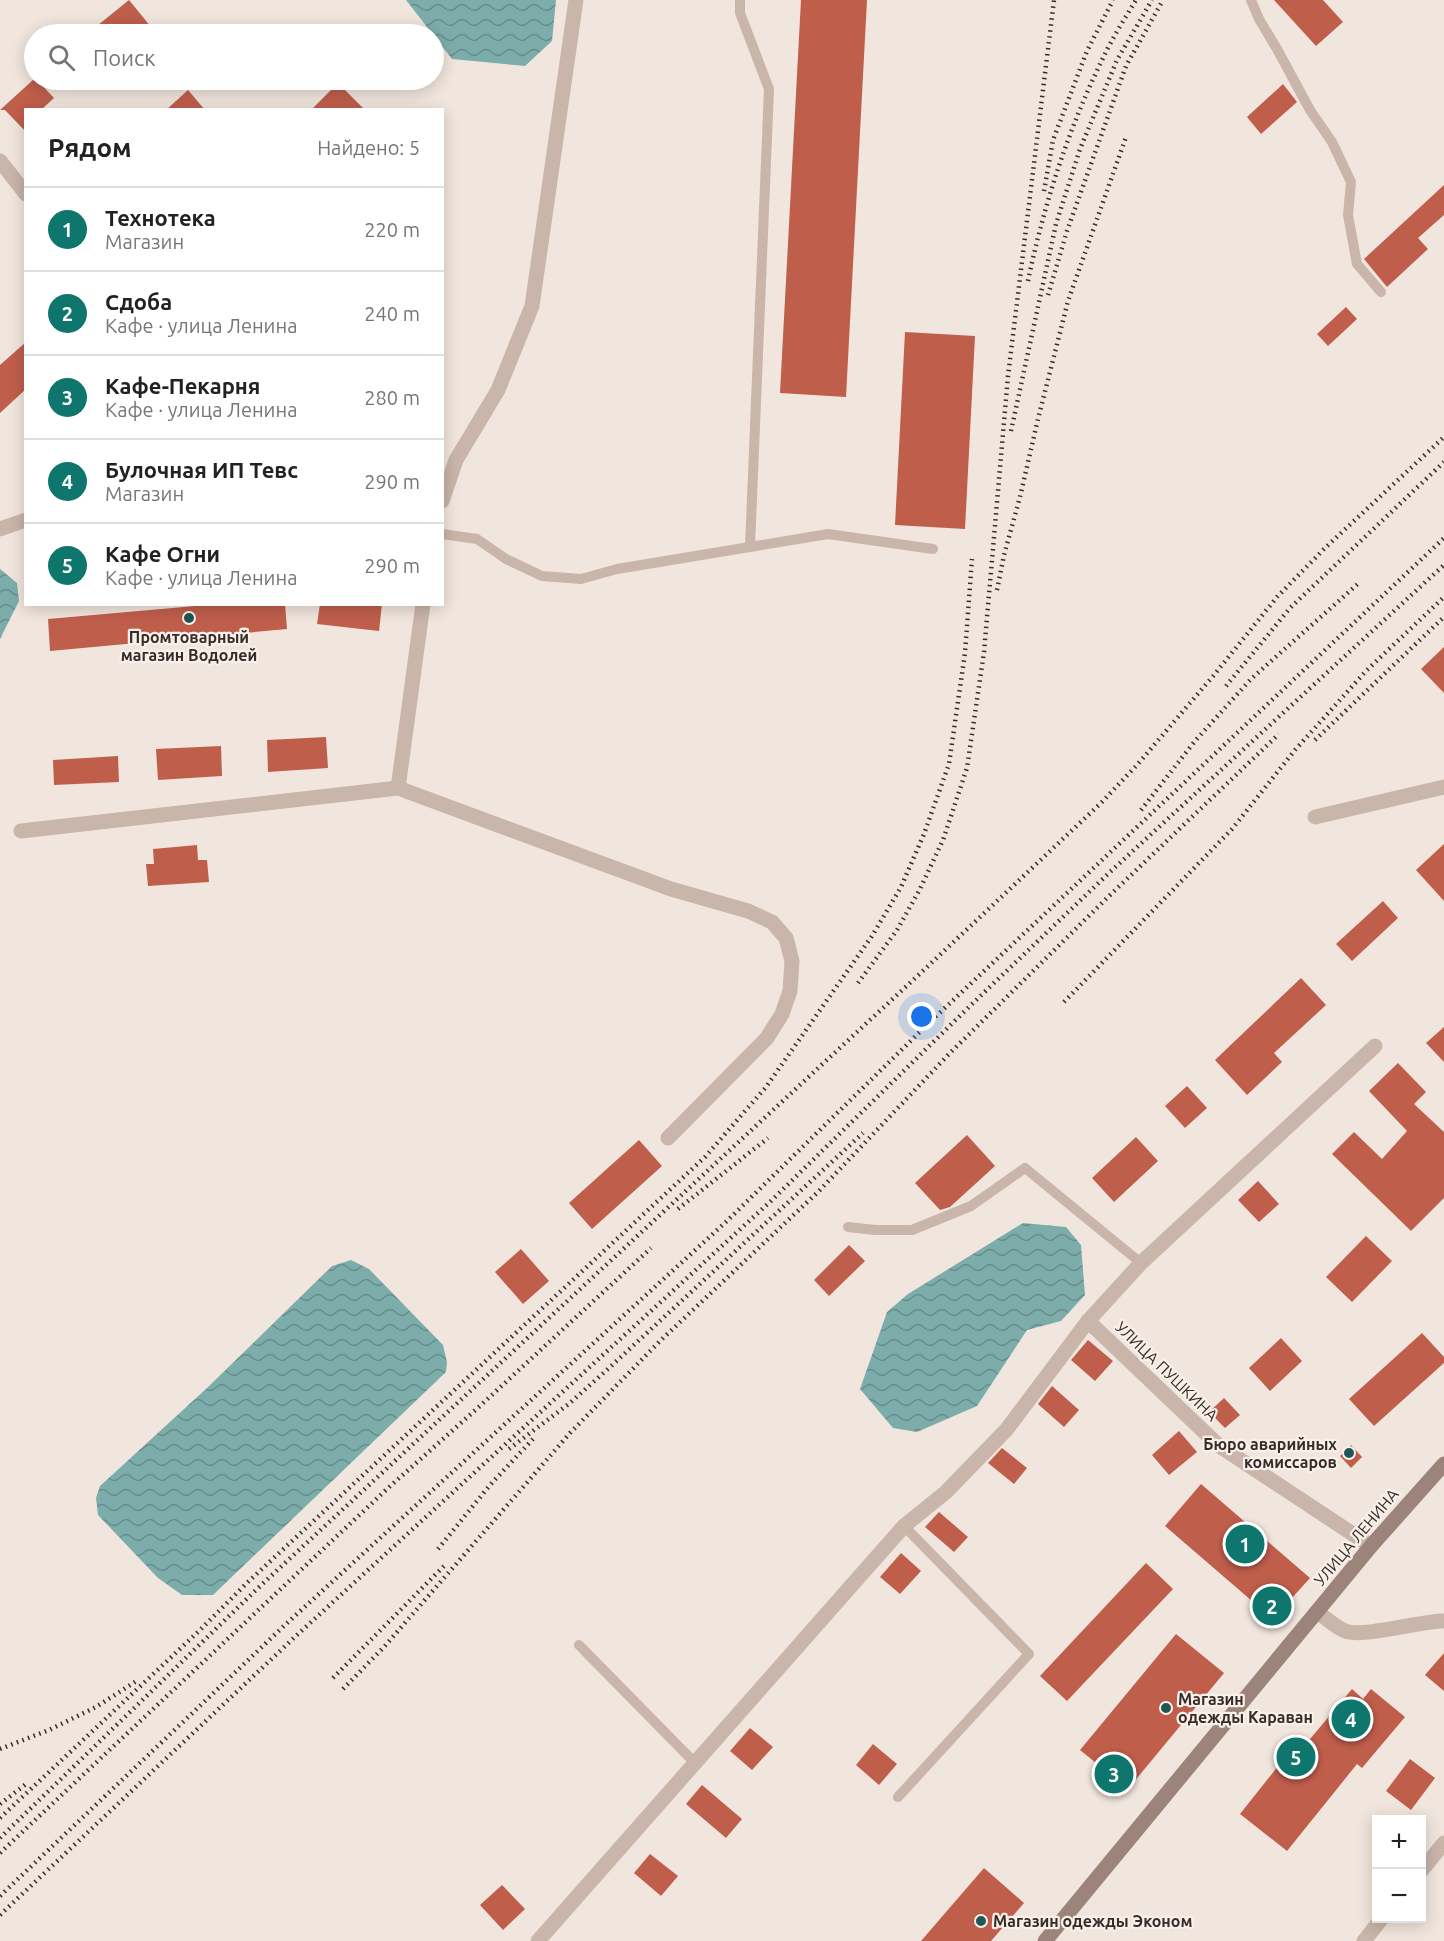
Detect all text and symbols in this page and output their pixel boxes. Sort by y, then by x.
search box [24,24,444,90]
icon: search [45,41,78,74]
text: Поиск [93,45,156,70]
text: Рядом [48,133,132,162]
text: Найдено: 5 [317,136,420,159]
text: Технотека [105,205,216,230]
text: 1 [62,218,73,241]
text: 220 m [364,218,420,241]
text: Магазин [105,230,184,253]
text: Сдоба [105,289,172,314]
text: 2 [62,302,73,325]
text: 240 m [364,302,420,325]
text: Кафе · улица Ленина [105,314,297,337]
text: Кафе-Пекарня [105,373,260,398]
text: 3 [62,386,73,409]
text: 280 m [364,386,420,409]
text: Кафе · улица Ленина [105,398,297,421]
text: Булочная ИП Тевс [105,457,298,482]
text: 4 [62,470,73,493]
text: 290 m [364,470,420,493]
text: Магазин [105,482,184,505]
text: Кафе Огни [105,541,220,566]
text: 5 [62,554,73,577]
text: 290 m [364,554,420,577]
text: Кафе · улица Ленина [105,566,297,589]
marker: Промтоварный магазин Водолей [182,611,196,625]
place label: Промтоварный магазин Водолей [121,628,257,664]
your location [907,1002,936,1031]
street label: УЛИЦА ПУШКИНА [1112,1318,1222,1425]
place label: Бюро аварийных комиссаров [1203,1435,1337,1471]
marker: Бюро аварийных комиссаров [1342,1446,1356,1460]
street label: УЛИЦА ЛЕНИНА [1310,1485,1402,1589]
pin: 1 [1226,1522,1264,1566]
pin: 2 [1252,1584,1292,1628]
place label: Магазин одежды Караван [1178,1690,1313,1726]
pin: 4 [1332,1696,1370,1742]
marker: Магазин одежды Караван [1159,1701,1173,1715]
pin: 5 [1276,1734,1316,1780]
pin: 3 [1094,1752,1134,1796]
map controls [1372,1815,1426,1923]
button: + [1372,1815,1426,1869]
button: − [1372,1869,1426,1923]
place label: Магазин одежды Эконом [993,1912,1192,1930]
marker: Магазин одежды Эконом [974,1914,988,1928]

